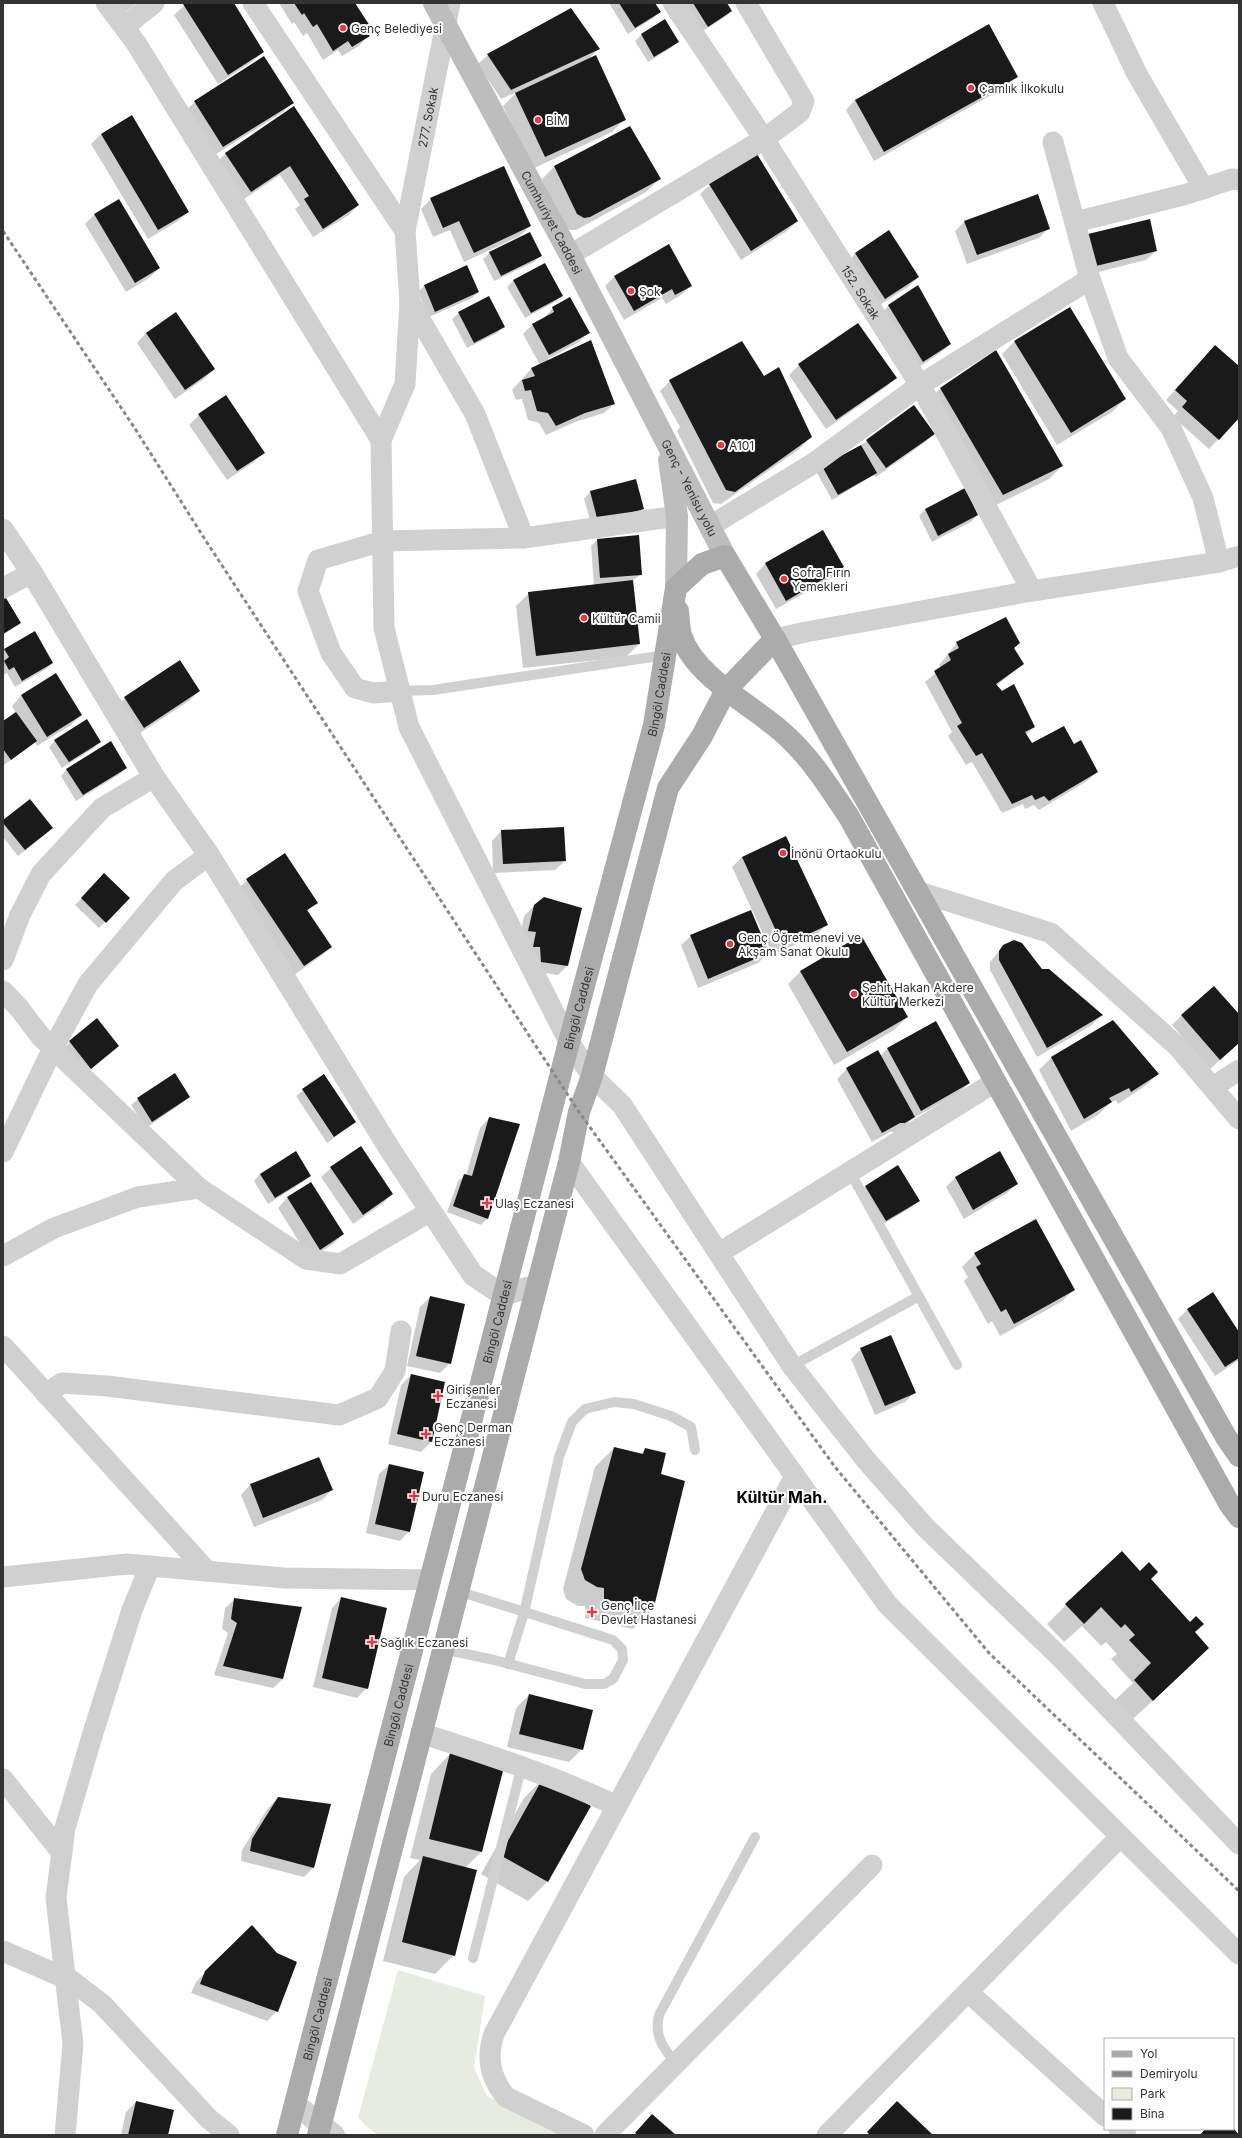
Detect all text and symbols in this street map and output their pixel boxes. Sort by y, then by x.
place label: Genç Belediyesi [351,21,442,36]
marker: Genç Belediyesi [338,23,348,33]
place label: Çamlık İlkokulu [979,81,1064,96]
marker: Çamlık İlkokulu [966,83,976,93]
street label: 277. Sokak [414,85,441,149]
place label: BİM [546,113,568,128]
marker: BİM [533,115,543,125]
street label: Cumhuriyet Caddesi [518,168,586,277]
street label: 152. Sokak [838,262,884,322]
place label: Şok [639,284,661,299]
marker: Şok [626,286,636,296]
street label: Genç - Yenisu yolu [659,437,721,539]
place label: A101 [729,438,754,453]
marker: A101 [716,440,726,450]
place label: Sofra Fırın Yemekleri [792,565,851,594]
marker: Sofra Fırın Yemekleri [779,574,789,584]
place label: Kültür Camii [592,611,661,626]
marker: Kültür Camii [579,613,589,623]
street label: Bingöl Caddesi [644,651,673,738]
place label: İnönü Ortaokulu [791,846,882,861]
marker: İnönü Ortaokulu [778,848,788,858]
place label: Genç Öğretmenevi ve Akşam Sanat Okulu [738,930,861,959]
marker: Genç Öğretmenevi ve Akşam Sanat Okulu [725,939,735,949]
street label: Bingöl Caddesi [560,965,596,1051]
place label: Şehit Hakan Akdere Kültür Merkezi [862,980,974,1009]
marker: Şehit Hakan Akdere Kültür Merkezi [849,989,859,999]
place label: Ulaş Eczanesi [495,1196,574,1211]
marker: Ulaş Eczanesi [482,1198,492,1208]
street label: Bingöl Caddesi [479,1278,515,1365]
place label: Girişenler Eczanesi [446,1382,501,1411]
marker: Girişenler Eczanesi [433,1391,443,1401]
place label: Genç Derman Eczanesi [434,1420,512,1449]
marker: Genç Derman Eczanesi [421,1429,431,1439]
district label: Kültür Mah. [736,1487,828,1507]
place label: Duru Eczanesi [422,1489,503,1504]
marker: Duru Eczanesi [409,1491,419,1501]
place label: Genç İlçe Devlet Hastanesi [601,1598,697,1627]
marker: Genç İlçe Devlet Hastanesi [586,1606,598,1618]
place label: Sağlık Eczanesi [380,1635,468,1650]
marker: Sağlık Eczanesi [367,1637,377,1647]
street label: Bingöl Caddesi [380,1662,416,1748]
street label: Bingöl Caddesi [299,1976,335,2062]
legend [1104,2038,1234,2130]
text: Yol [1140,2046,1157,2061]
text: Demiryolu [1140,2066,1198,2081]
text: Park [1140,2086,1166,2101]
text: Bina [1140,2106,1165,2121]

